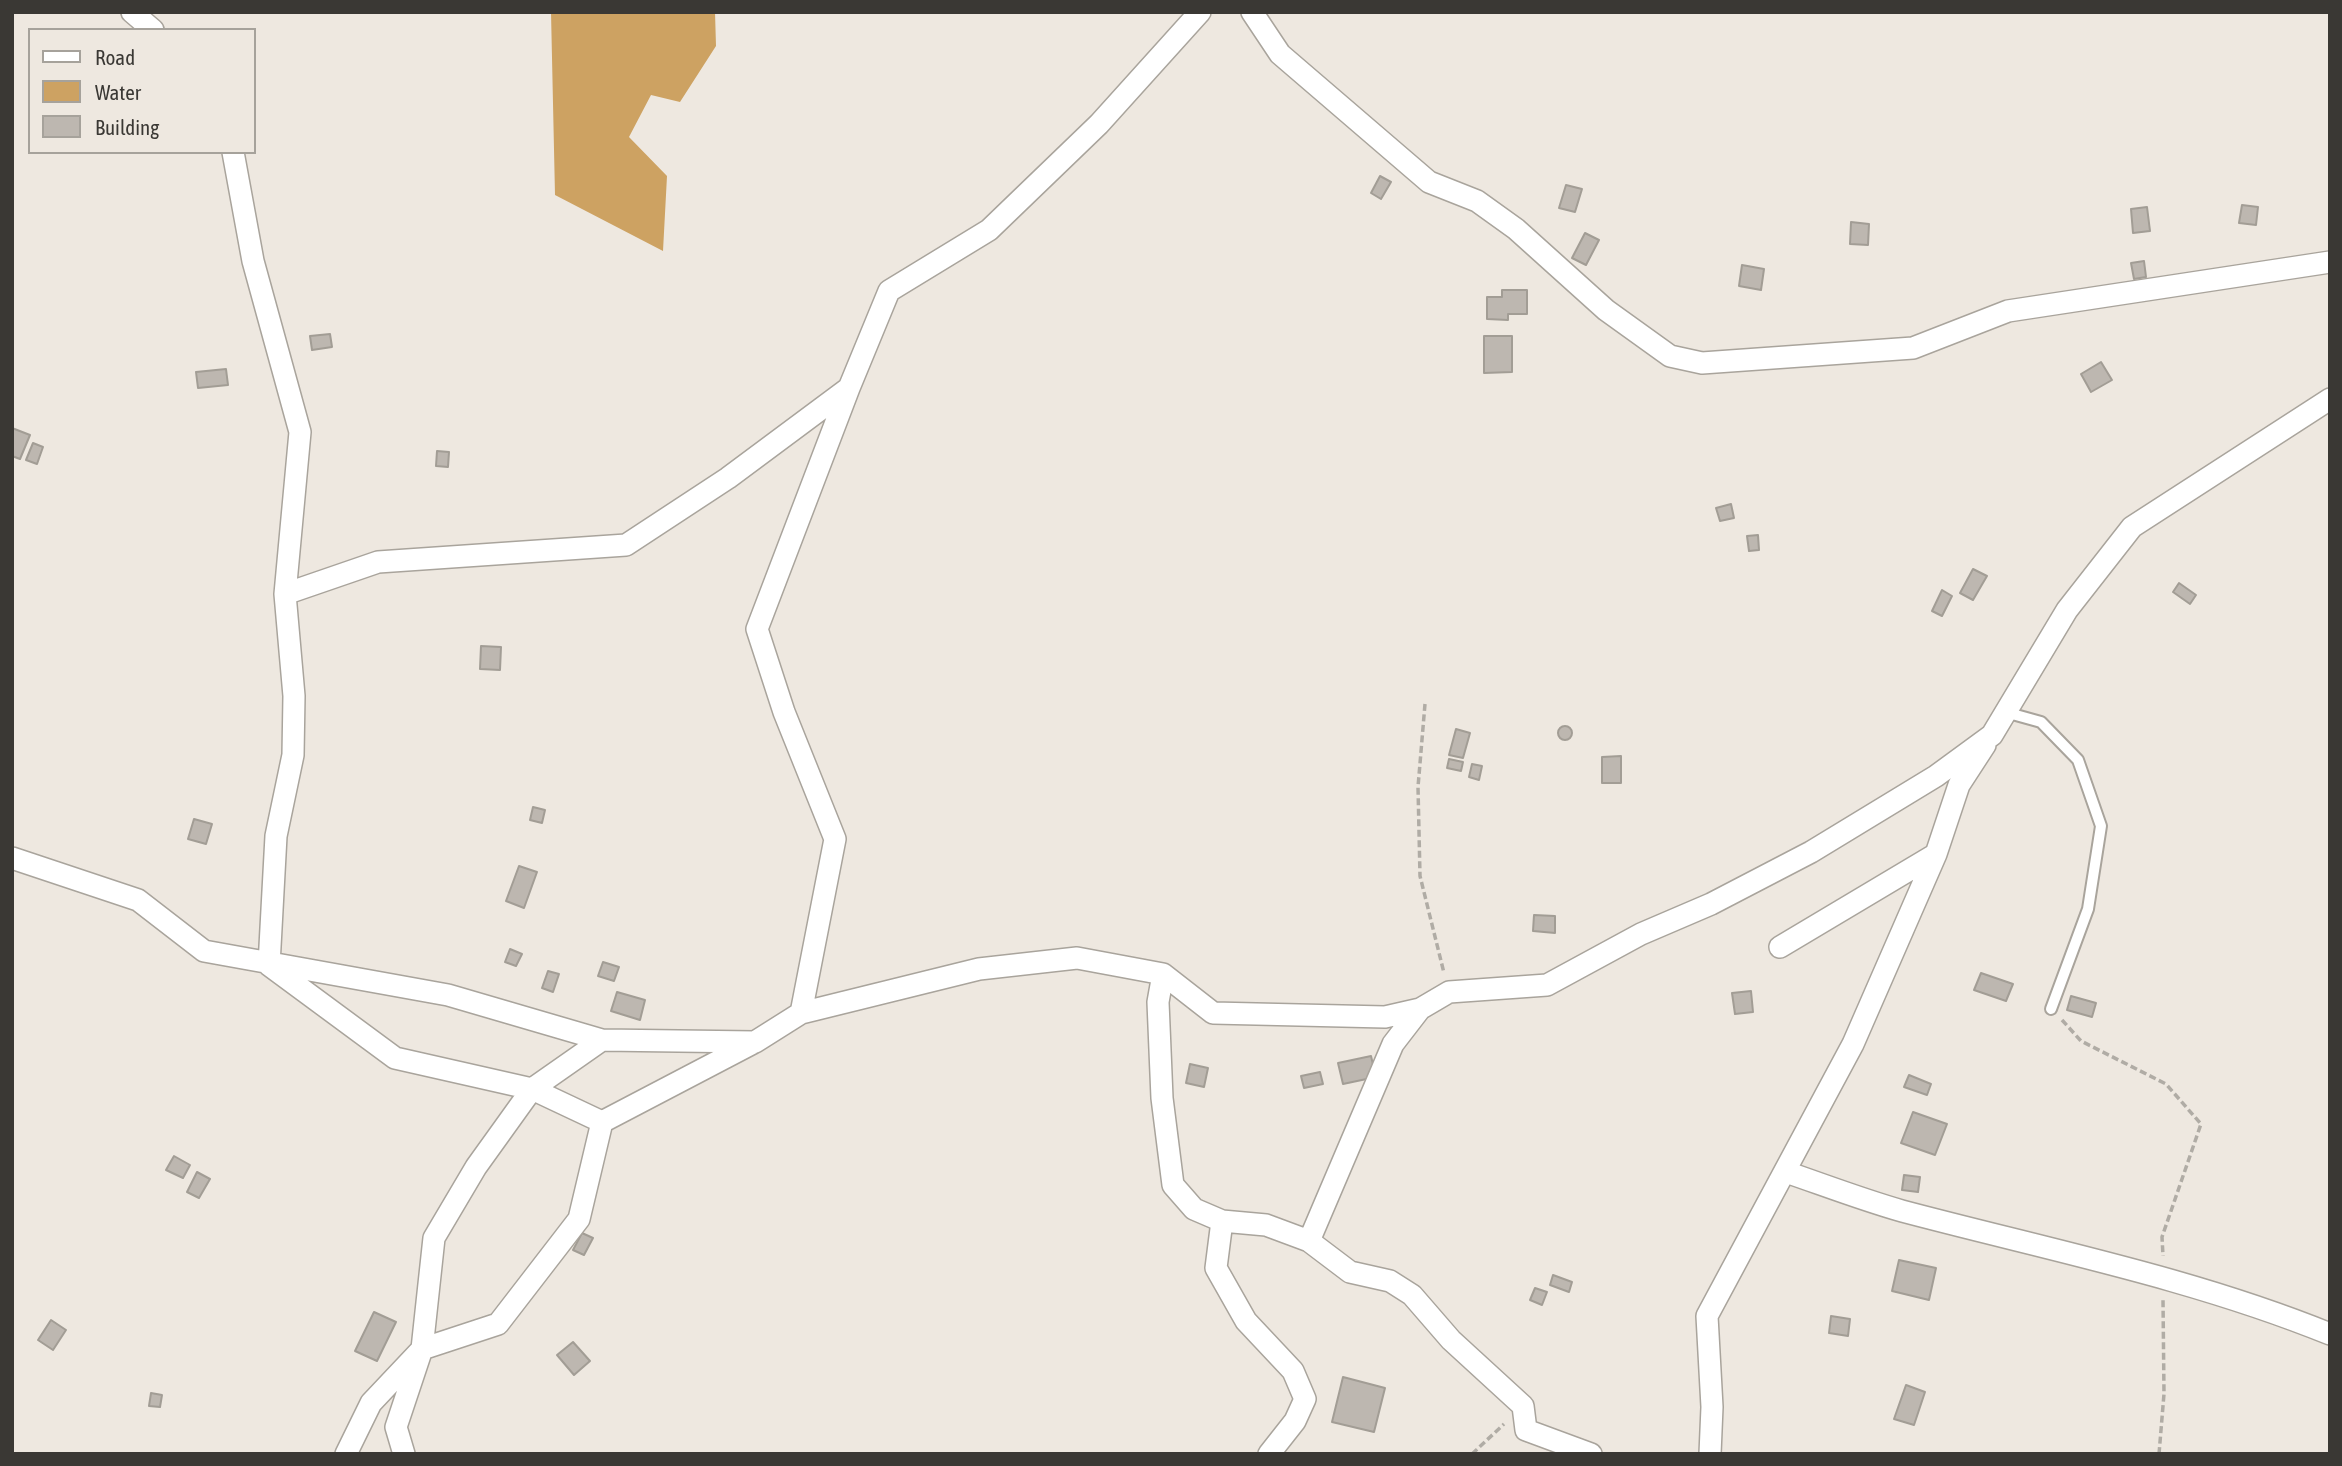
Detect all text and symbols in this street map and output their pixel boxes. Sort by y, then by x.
legend [28,28,256,154]
text: Road [95,45,135,69]
text: Water [95,80,141,104]
text: Building [95,115,159,139]

